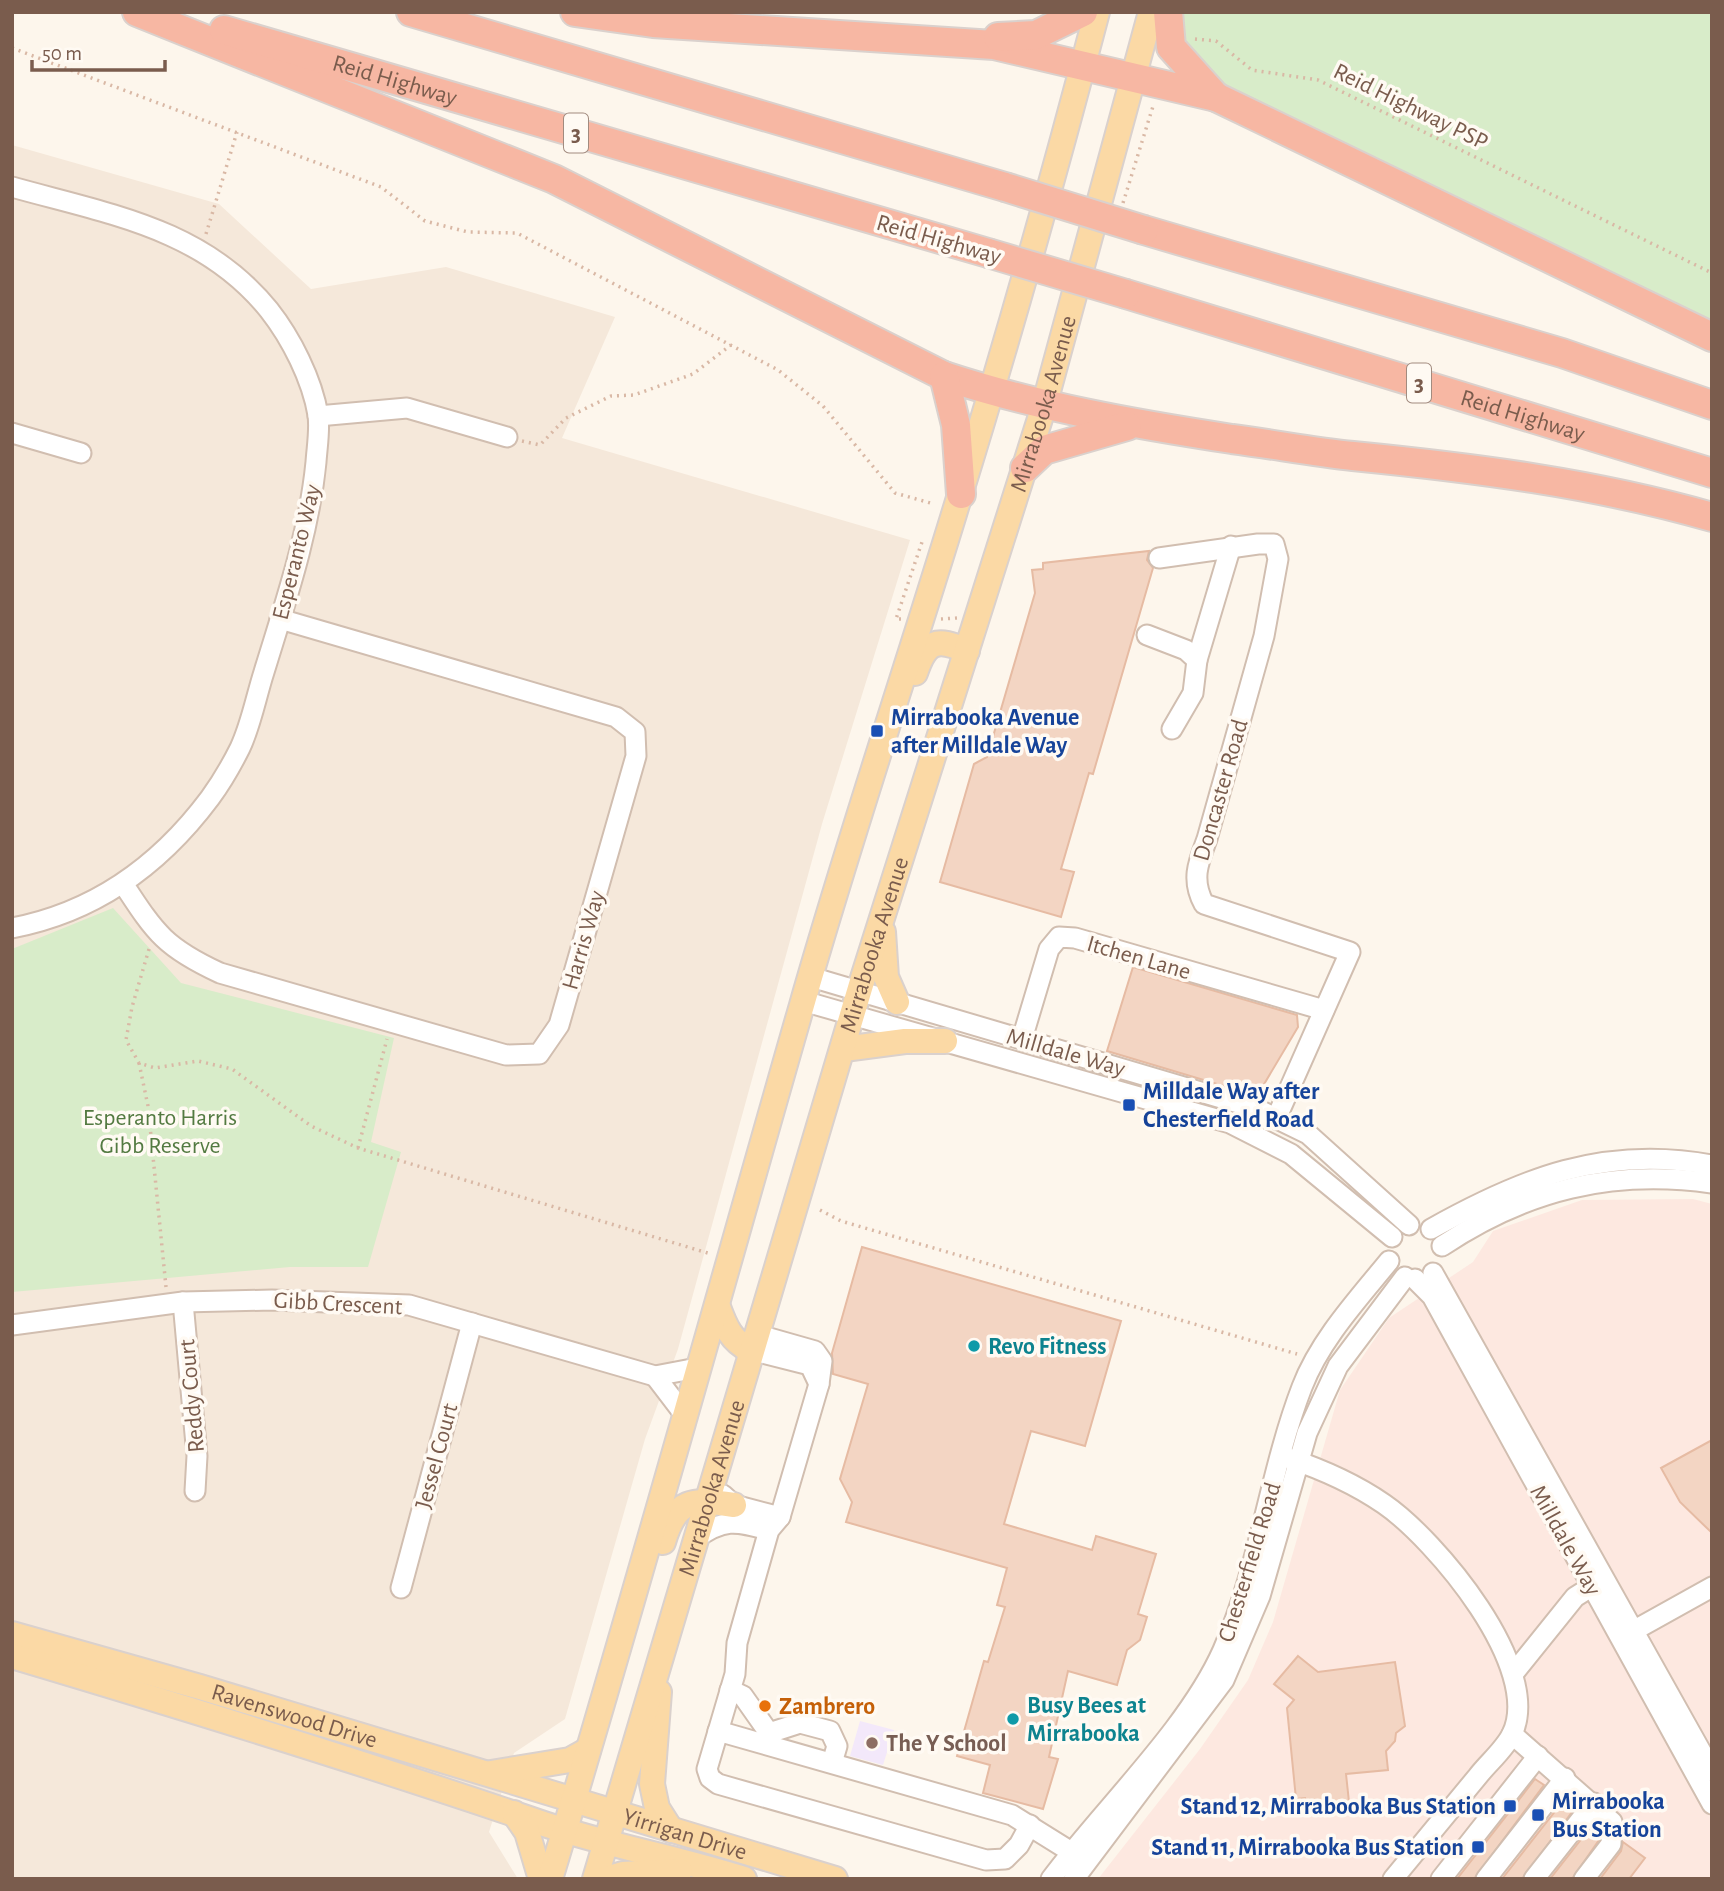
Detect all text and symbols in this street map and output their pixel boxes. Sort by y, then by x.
scale bar [32,28,164,72]
text: 50 m [42,43,82,64]
street label: Reid Highway [330,51,460,110]
street label: Reid Highway PSP [1329,59,1492,155]
road number: 3 [564,114,588,152]
street label: Reid Highway [874,211,1004,269]
street label: Mirrabooka Avenue [1007,313,1081,495]
road number: 3 [1407,364,1431,402]
street label: Reid Highway [1458,386,1588,446]
street label: Esperanto Way [269,482,325,622]
place label: Mirrabooka Avenue after Milldale Way [891,706,1079,758]
street label: Doncaster Road [1189,717,1253,864]
marker: Mirrabooka Avenue after Milldale Way [869,723,885,739]
street label: Mirrabooka Avenue [836,854,913,1036]
street label: Harris Way [558,888,610,993]
street label: Itchen Lane [1084,932,1193,984]
street label: Milldale Way [1004,1025,1128,1081]
place label: Milldale Way after Chesterfield Road [1143,1080,1320,1132]
marker: Milldale Way after Chesterfield Road [1121,1097,1137,1113]
park label: Esperanto Harris Gibb Reserve [83,1106,237,1158]
street label: Gibb Crescent [273,1289,403,1319]
place label: Revo Fitness [988,1335,1106,1359]
street label: Reddy Court [175,1338,209,1454]
marker: Revo Fitness [966,1338,982,1354]
street label: Mirrabooka Avenue [675,1397,750,1579]
street label: Jessel Court [411,1401,463,1511]
street label: Chesterfield Road [1214,1480,1286,1645]
street label: Milldale Way [1525,1481,1605,1600]
street label: Ravenswood Drive [209,1680,380,1753]
place label: Busy Bees at Mirrabooka [1027,1694,1146,1746]
place label: Zambrero [779,1695,875,1719]
marker: Zambrero [757,1698,773,1714]
marker: Busy Bees at Mirrabooka [1005,1711,1021,1727]
place label: The Y School [886,1732,1006,1756]
marker: The Y School [864,1735,880,1751]
place label: Mirrabooka Bus Station [1552,1790,1665,1842]
place label: Stand 12, Mirrabooka Bus Station [1181,1795,1496,1819]
marker: Stand 12, Mirrabooka Bus Station [1502,1798,1518,1814]
street label: Yirrigan Drive [620,1805,750,1865]
marker: Mirrabooka Bus Station [1530,1807,1546,1823]
place label: Stand 11, Mirrabooka Bus Station [1151,1836,1464,1860]
marker: Stand 11, Mirrabooka Bus Station [1470,1839,1486,1855]

